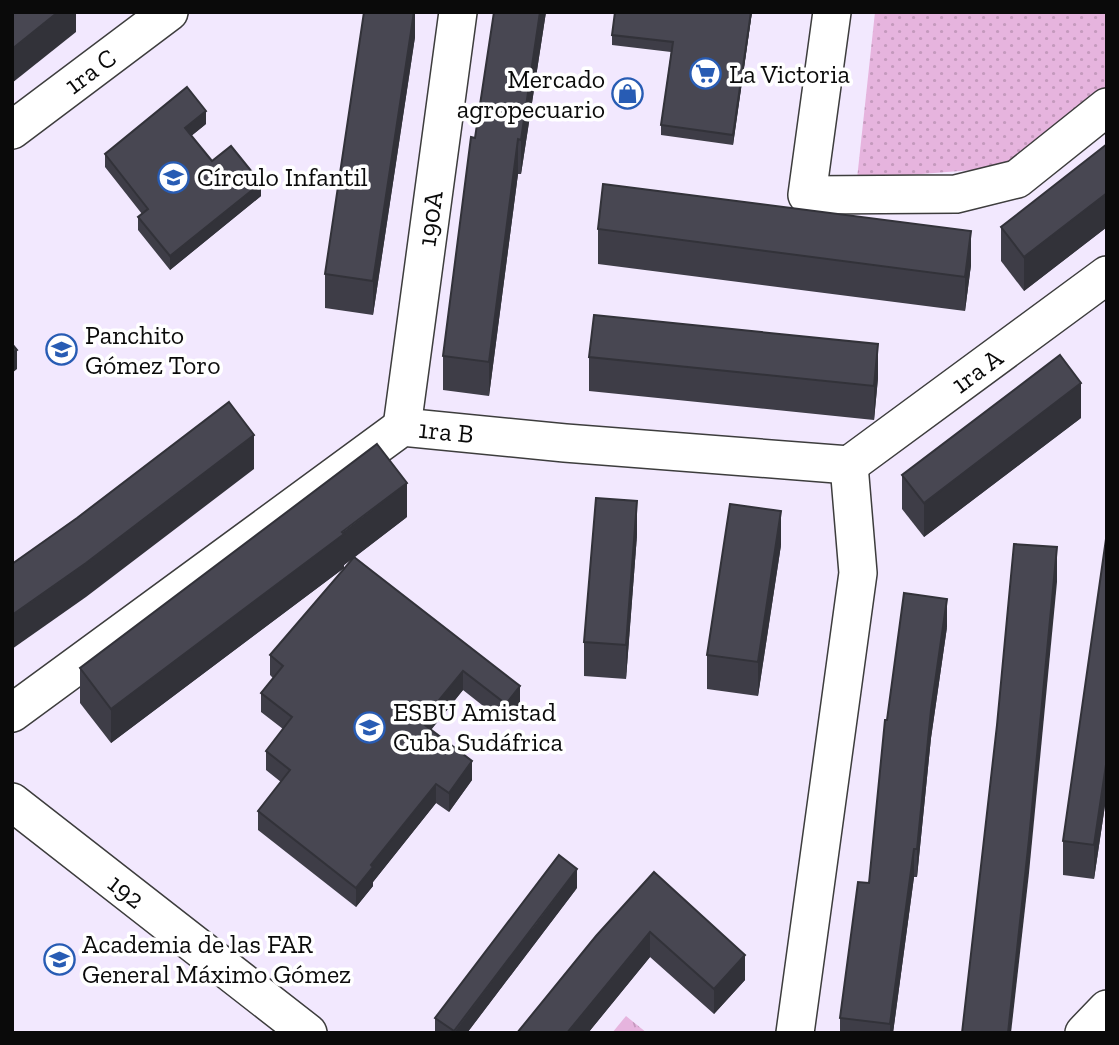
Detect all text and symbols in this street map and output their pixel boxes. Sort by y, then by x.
street label: 1ra C [58,41,122,101]
supermarket icon: La Victoria [689,57,723,91]
place label: La Victoria [729,58,851,90]
place label: Mercado agropecuario [457,63,605,125]
shop icon: Mercado agropecuario [611,77,645,111]
school or university icon: Círculo Infantil [157,160,191,194]
place label: Círculo Infantil [197,161,368,193]
street label: 190A [411,188,450,248]
place label: Panchito Gómez Toro [85,319,221,381]
school or university icon: Panchito Gómez Toro [45,333,79,367]
street label: 1ra A [945,341,1010,400]
street label: 1ra B [417,413,475,450]
place label: ESBU Amistad Cuba Sudáfrica [393,696,564,758]
school or university icon: ESBU Amistad Cuba Sudáfrica [353,710,387,744]
street label: 192 [102,867,151,915]
place label: Academia de las FAR General Máximo Gómez [82,928,351,990]
school or university icon: Academia de las FAR General Máximo Gómez [42,942,76,976]

